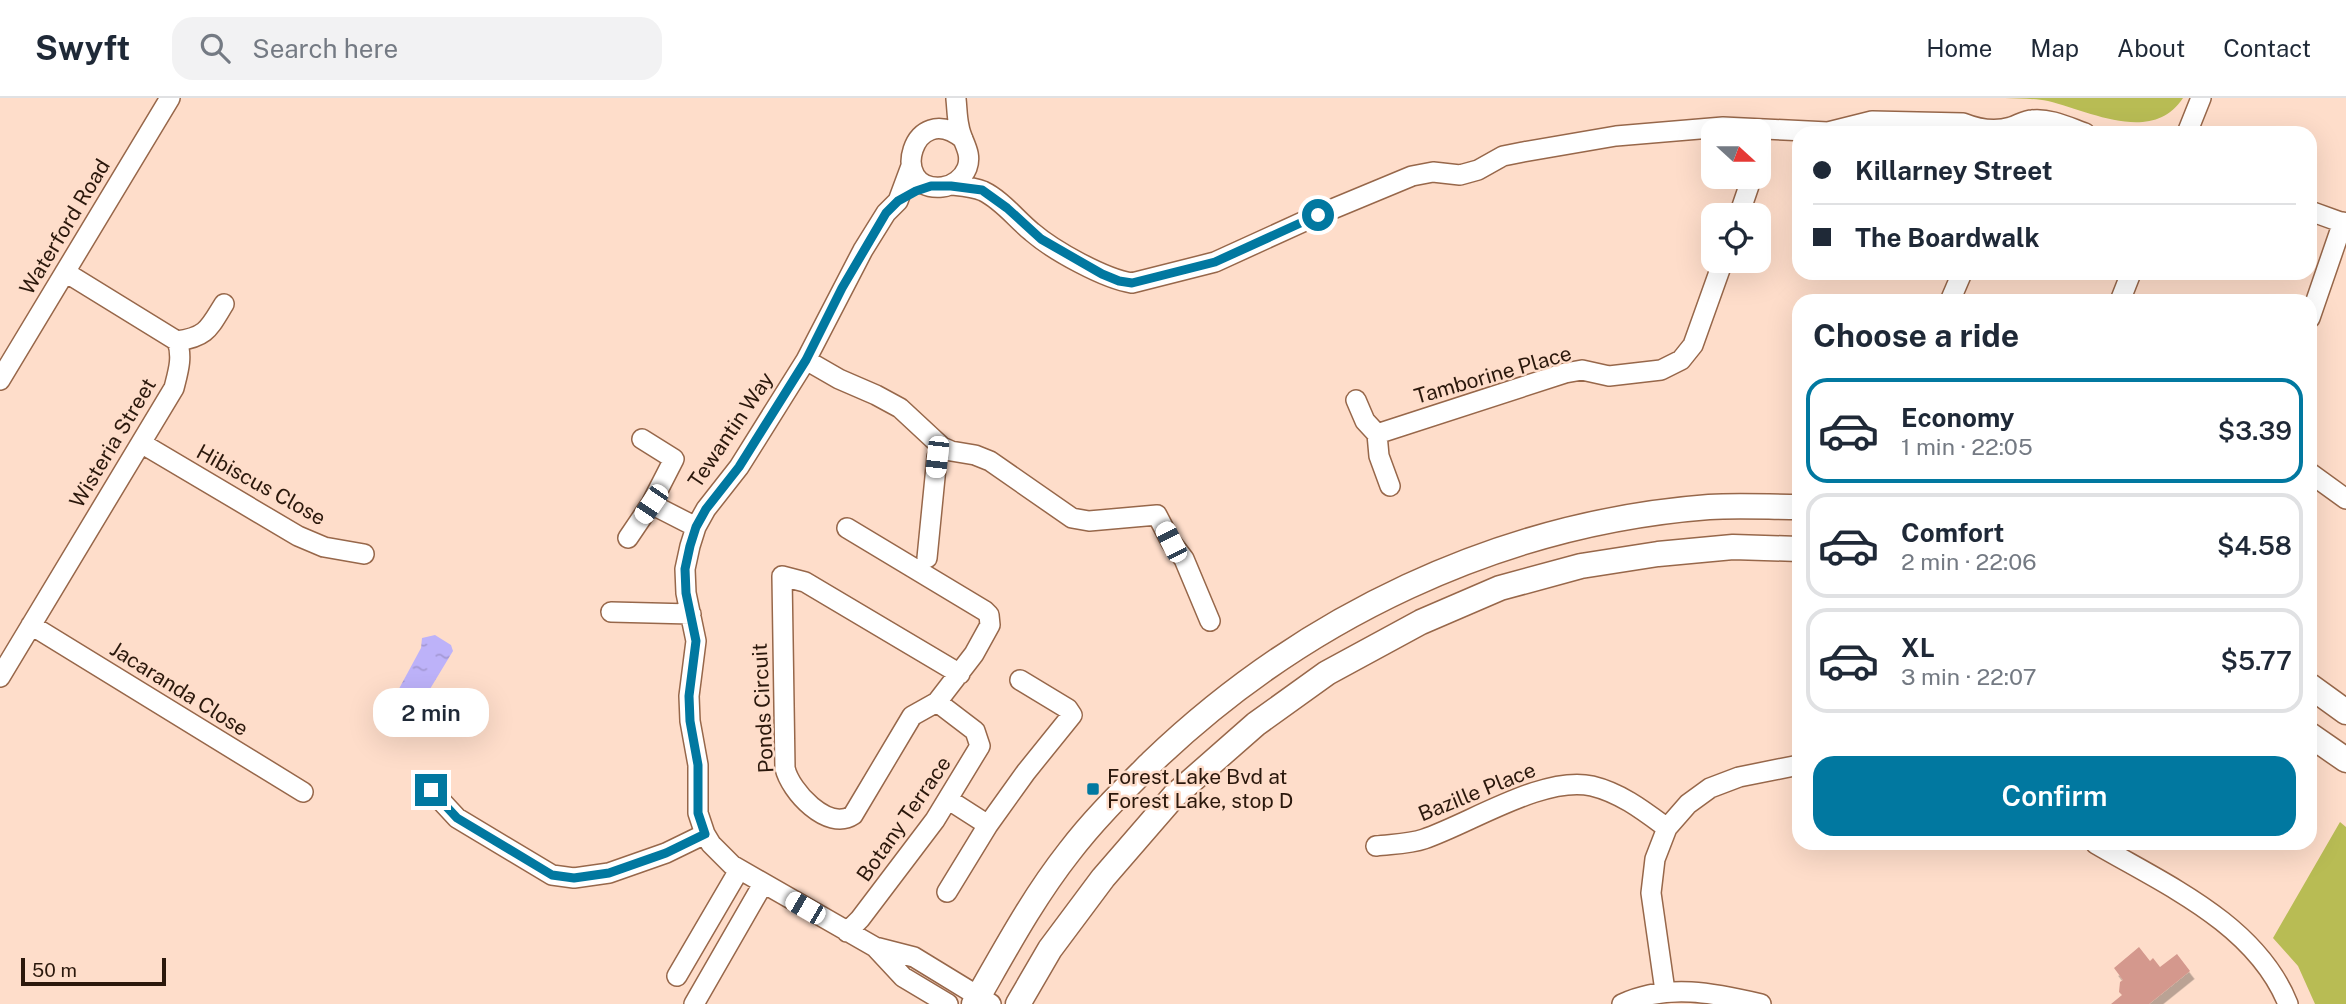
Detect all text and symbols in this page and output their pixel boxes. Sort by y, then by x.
search box [172,17,662,80]
text: Swyft [35,29,130,67]
icon: search [196,29,234,67]
text: Search here [252,33,398,64]
text: Home [1926,34,1992,62]
text: Map [2030,34,2079,62]
text: About [2117,34,2185,62]
text: Contact [2223,34,2311,62]
north arrow [1701,119,1771,189]
map controls [1701,119,1771,273]
street label: Waterford Road [14,154,115,299]
text: Killarney Street [1855,155,2053,186]
route start [1302,199,1334,231]
button: locate [1701,203,1771,273]
text: The Boardwalk [1855,222,2040,253]
text: Choose a ride [1813,317,2019,354]
street label: Tamborine Place [1411,340,1574,409]
street label: Tewantin Way [683,367,778,492]
street label: Wisteria Street [64,373,161,512]
icon: car [1817,399,1880,462]
text: Economy [1901,402,2014,433]
text: $3.39 [2218,415,2292,446]
text: 1 min · 22:05 [1901,433,2033,460]
car [925,435,950,479]
street label: Hibiscus Close [192,439,330,530]
car [631,481,672,527]
icon: car [1817,514,1880,577]
text: Comfort [1901,517,2004,548]
car [1153,519,1190,565]
text: $4.58 [2217,530,2292,561]
text: 2 min · 22:06 [1901,548,2036,575]
icon: car [1817,629,1880,692]
text: XL [1901,632,1935,663]
street label: Jacaranda Close [106,636,253,741]
street label: Ponds Circuit [747,642,778,774]
text: $5.77 [2221,645,2292,676]
text: 3 min · 22:07 [1901,663,2036,690]
callout: 2 min [373,688,489,738]
text: 2 min [401,699,461,726]
street label: Botany Terrace [851,751,956,886]
button: Confirm [1813,756,2296,836]
street label: Bazille Place [1414,757,1539,826]
place label: Forest Lake Bvd at Forest Lake, stop D [1107,764,1293,813]
route end [415,774,447,806]
marker: Forest Lake Bvd at Forest Lake, stop D [1085,781,1101,797]
car [782,888,829,928]
scale bar [21,955,166,987]
text: 50 m [32,959,77,981]

